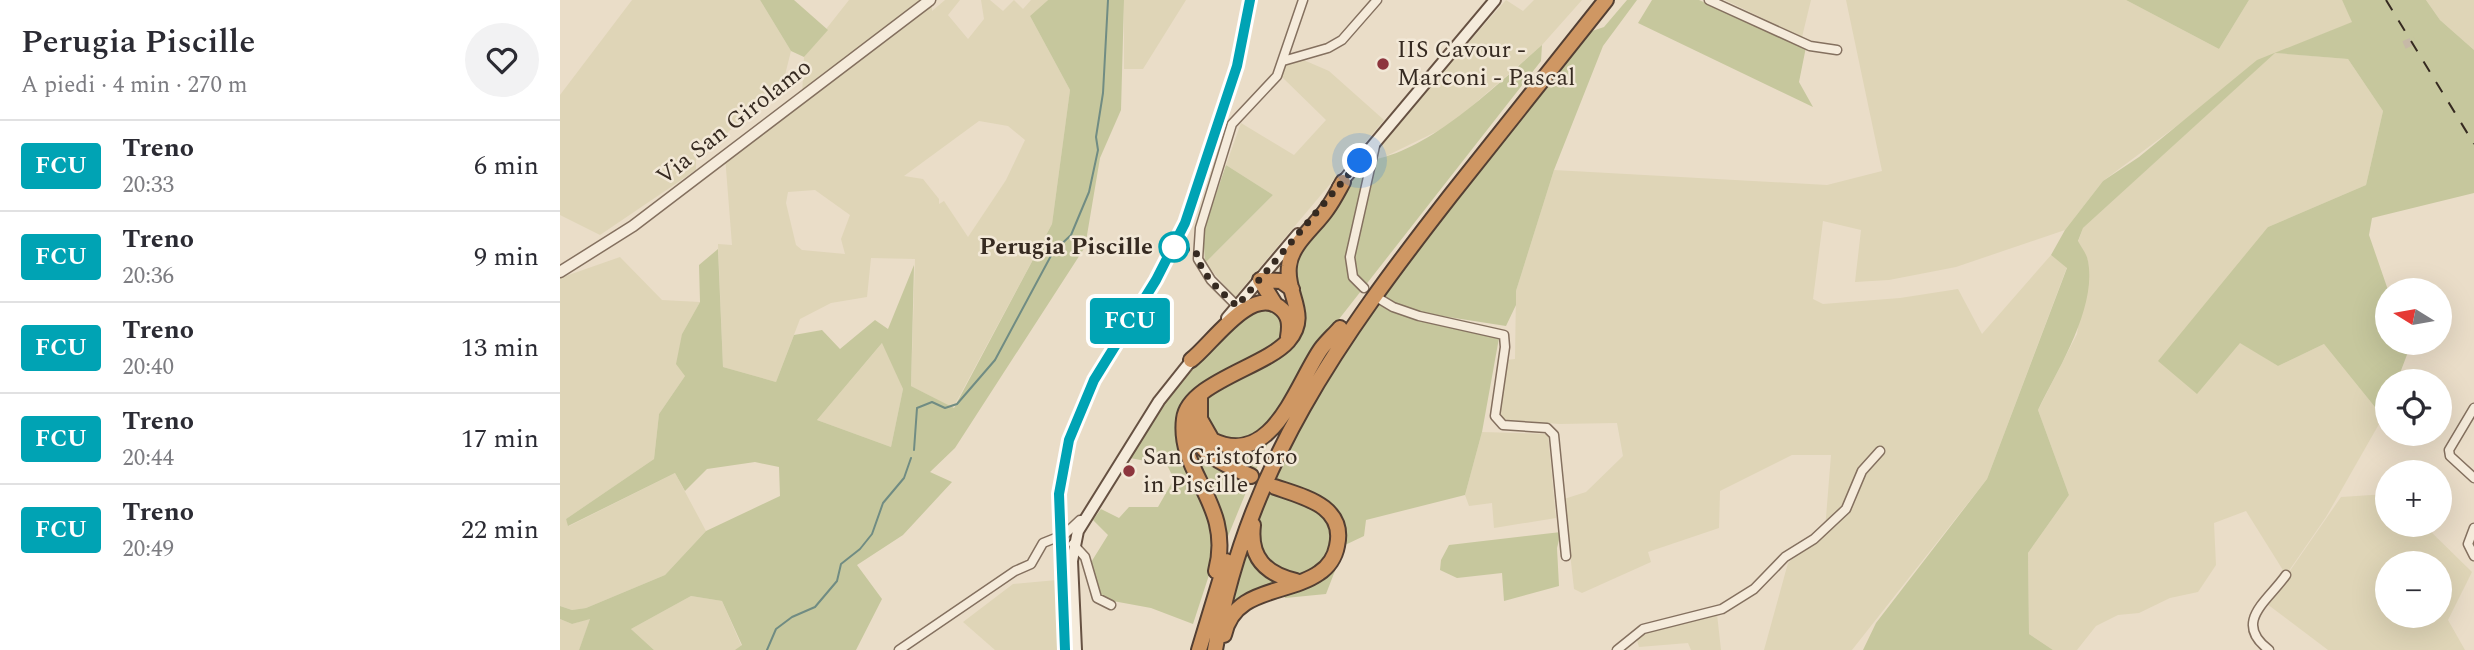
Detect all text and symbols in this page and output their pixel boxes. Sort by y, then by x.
text: Perugia Piscille [21,17,255,67]
button: heart [465,23,539,97]
place label: IIS Cavour - Marconi - Pascal [1397,32,1575,96]
street label: Via San Girolamo [649,50,819,194]
marker: IIS Cavour - Marconi - Pascal [1375,56,1391,72]
text: A piedi · 4 min · 270 m [21,68,247,103]
text: Treno [122,128,194,168]
your location [1342,143,1377,178]
text: 6 min [474,146,539,186]
text: FCU [35,148,87,184]
text: 20:33 [122,168,174,203]
text: Treno [122,219,194,259]
place label: Perugia Piscille [979,229,1153,265]
marker: Perugia Piscille [1159,232,1189,262]
text: 9 min [474,237,539,277]
text: FCU [35,239,87,275]
text: 20:36 [122,259,174,294]
north arrow [2375,278,2452,355]
map controls [2375,278,2452,628]
line badge: FCU [1090,298,1170,344]
text: FCU [1104,303,1156,339]
text: Treno [122,310,194,350]
text: 13 min [461,328,539,368]
text: FCU [35,330,87,366]
text: 20:40 [122,350,174,385]
button: locate [2375,369,2452,446]
text: Treno [122,401,194,441]
text: 17 min [461,419,539,459]
text: FCU [35,421,87,457]
place label: San Cristoforo in Piscille [1143,439,1298,503]
text: 20:44 [122,441,174,476]
button: + [2375,460,2452,537]
marker: San Cristoforo in Piscille [1121,463,1137,479]
text: Treno [122,492,194,532]
text: 22 min [461,510,539,550]
text: FCU [35,512,87,548]
text: 20:49 [122,532,174,567]
button: − [2375,551,2452,628]

